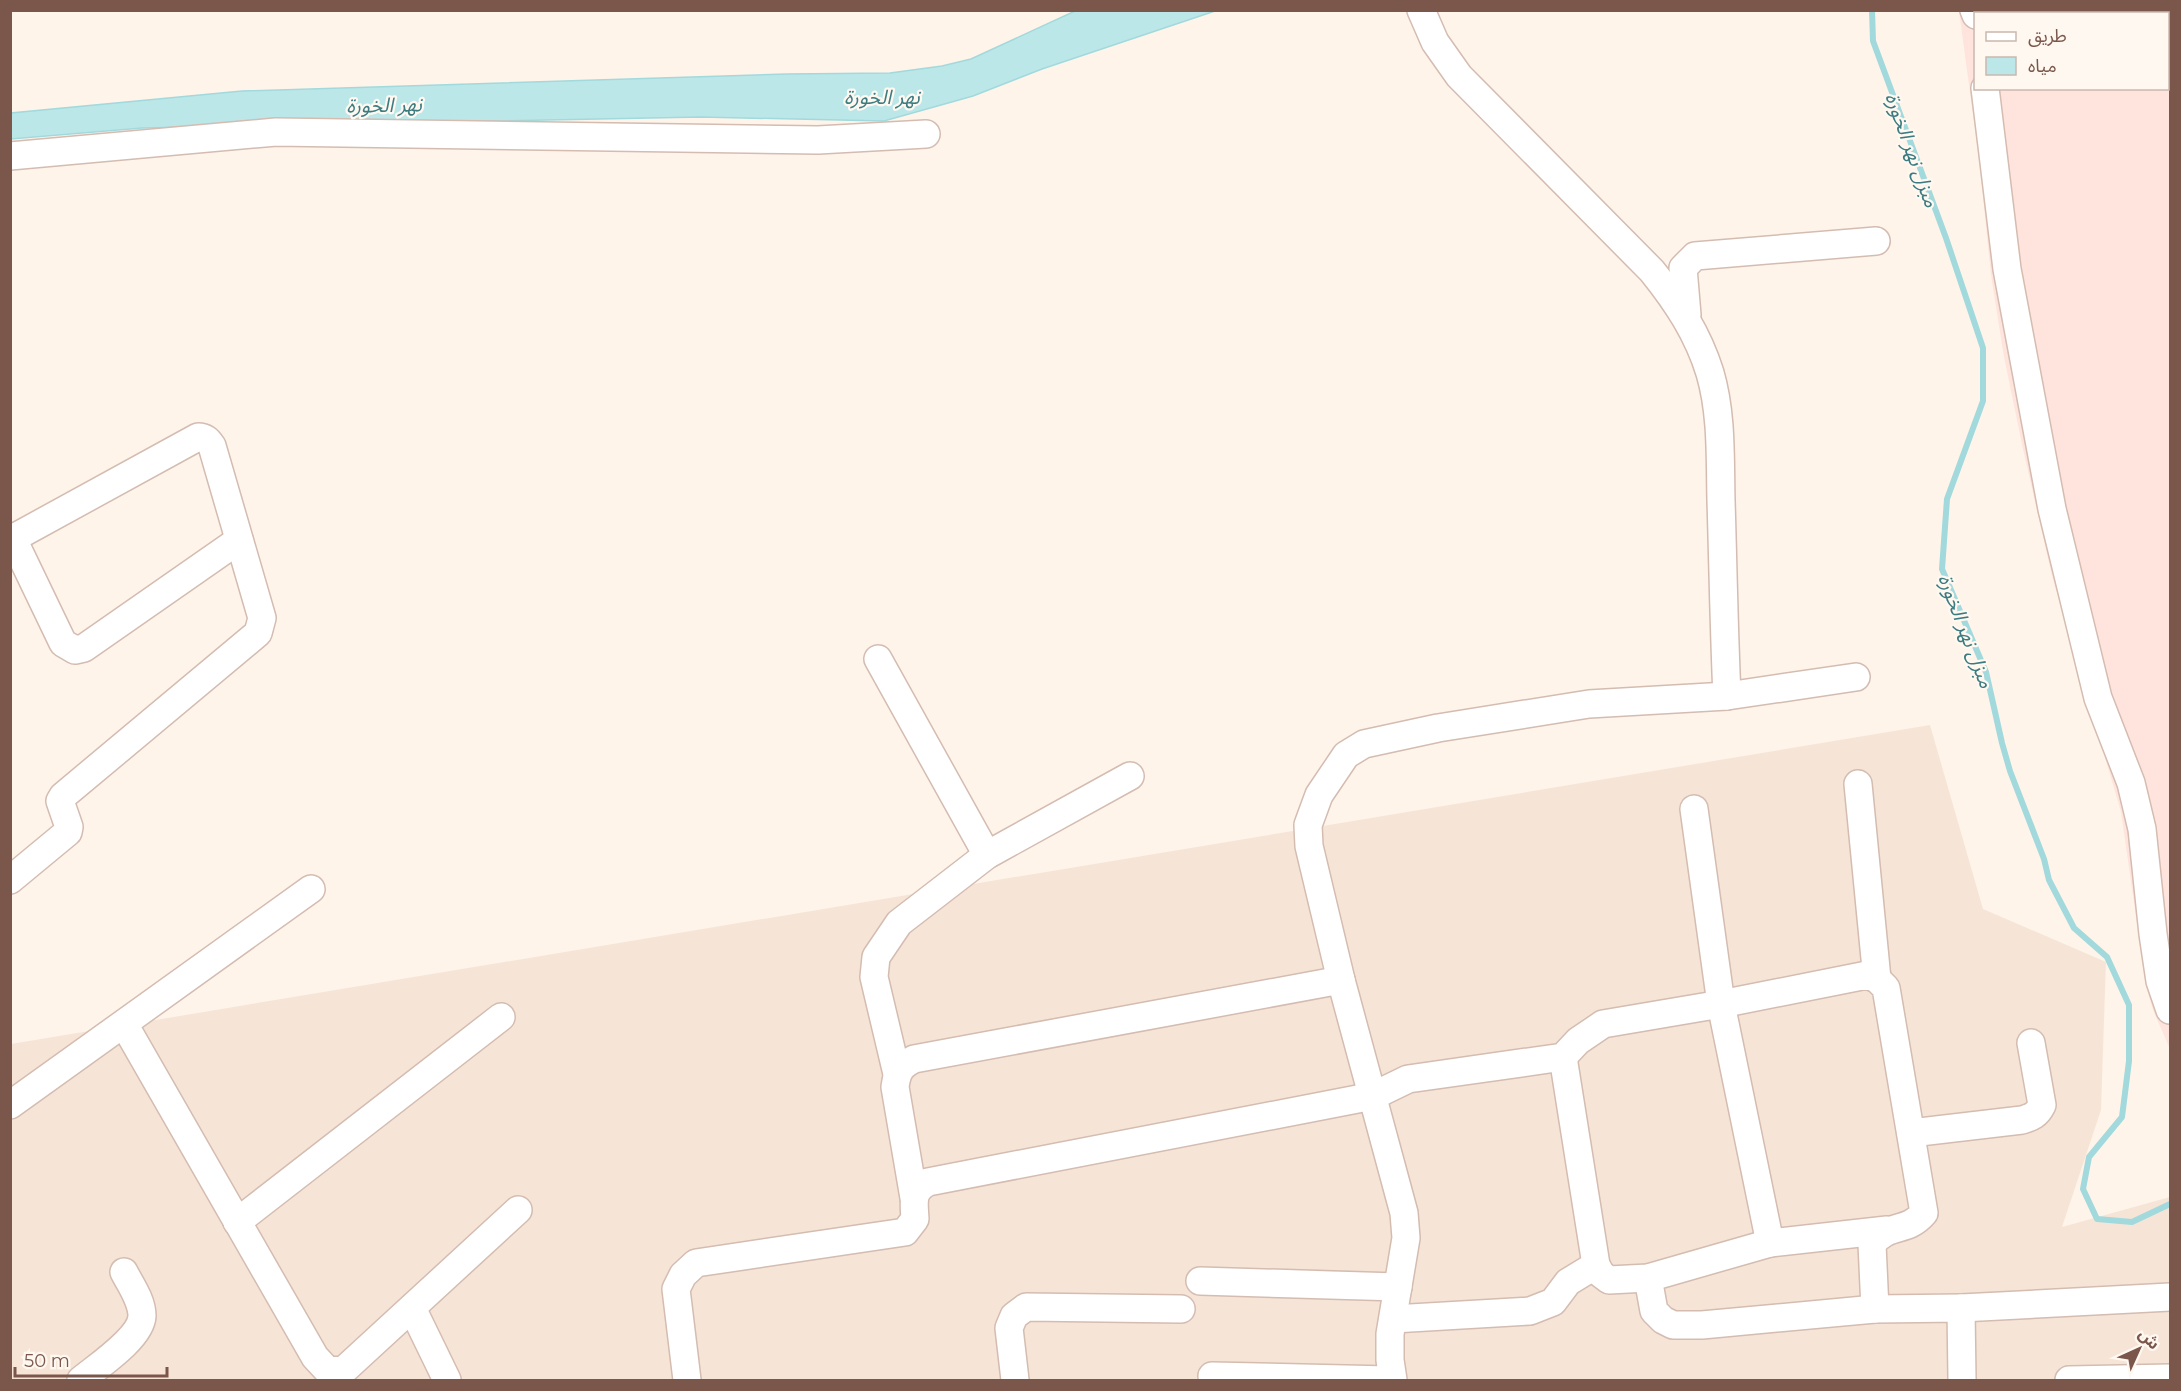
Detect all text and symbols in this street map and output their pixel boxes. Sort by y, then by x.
legend [1974,12,2169,90]
text: طريق [2028,25,2067,47]
text: مياه [2028,55,2057,77]
water label: نهر الخورة [844,85,921,109]
water label: مبزل نهر الخورة [1880,90,1944,211]
water label: نهر الخورة [346,92,424,118]
water label: مبزل نهر الخورة [1933,571,1999,692]
north arrow [2109,1319,2169,1379]
text: ش [2135,1324,2164,1353]
scale bar [15,1340,166,1378]
text: 50 m [24,1350,70,1372]

